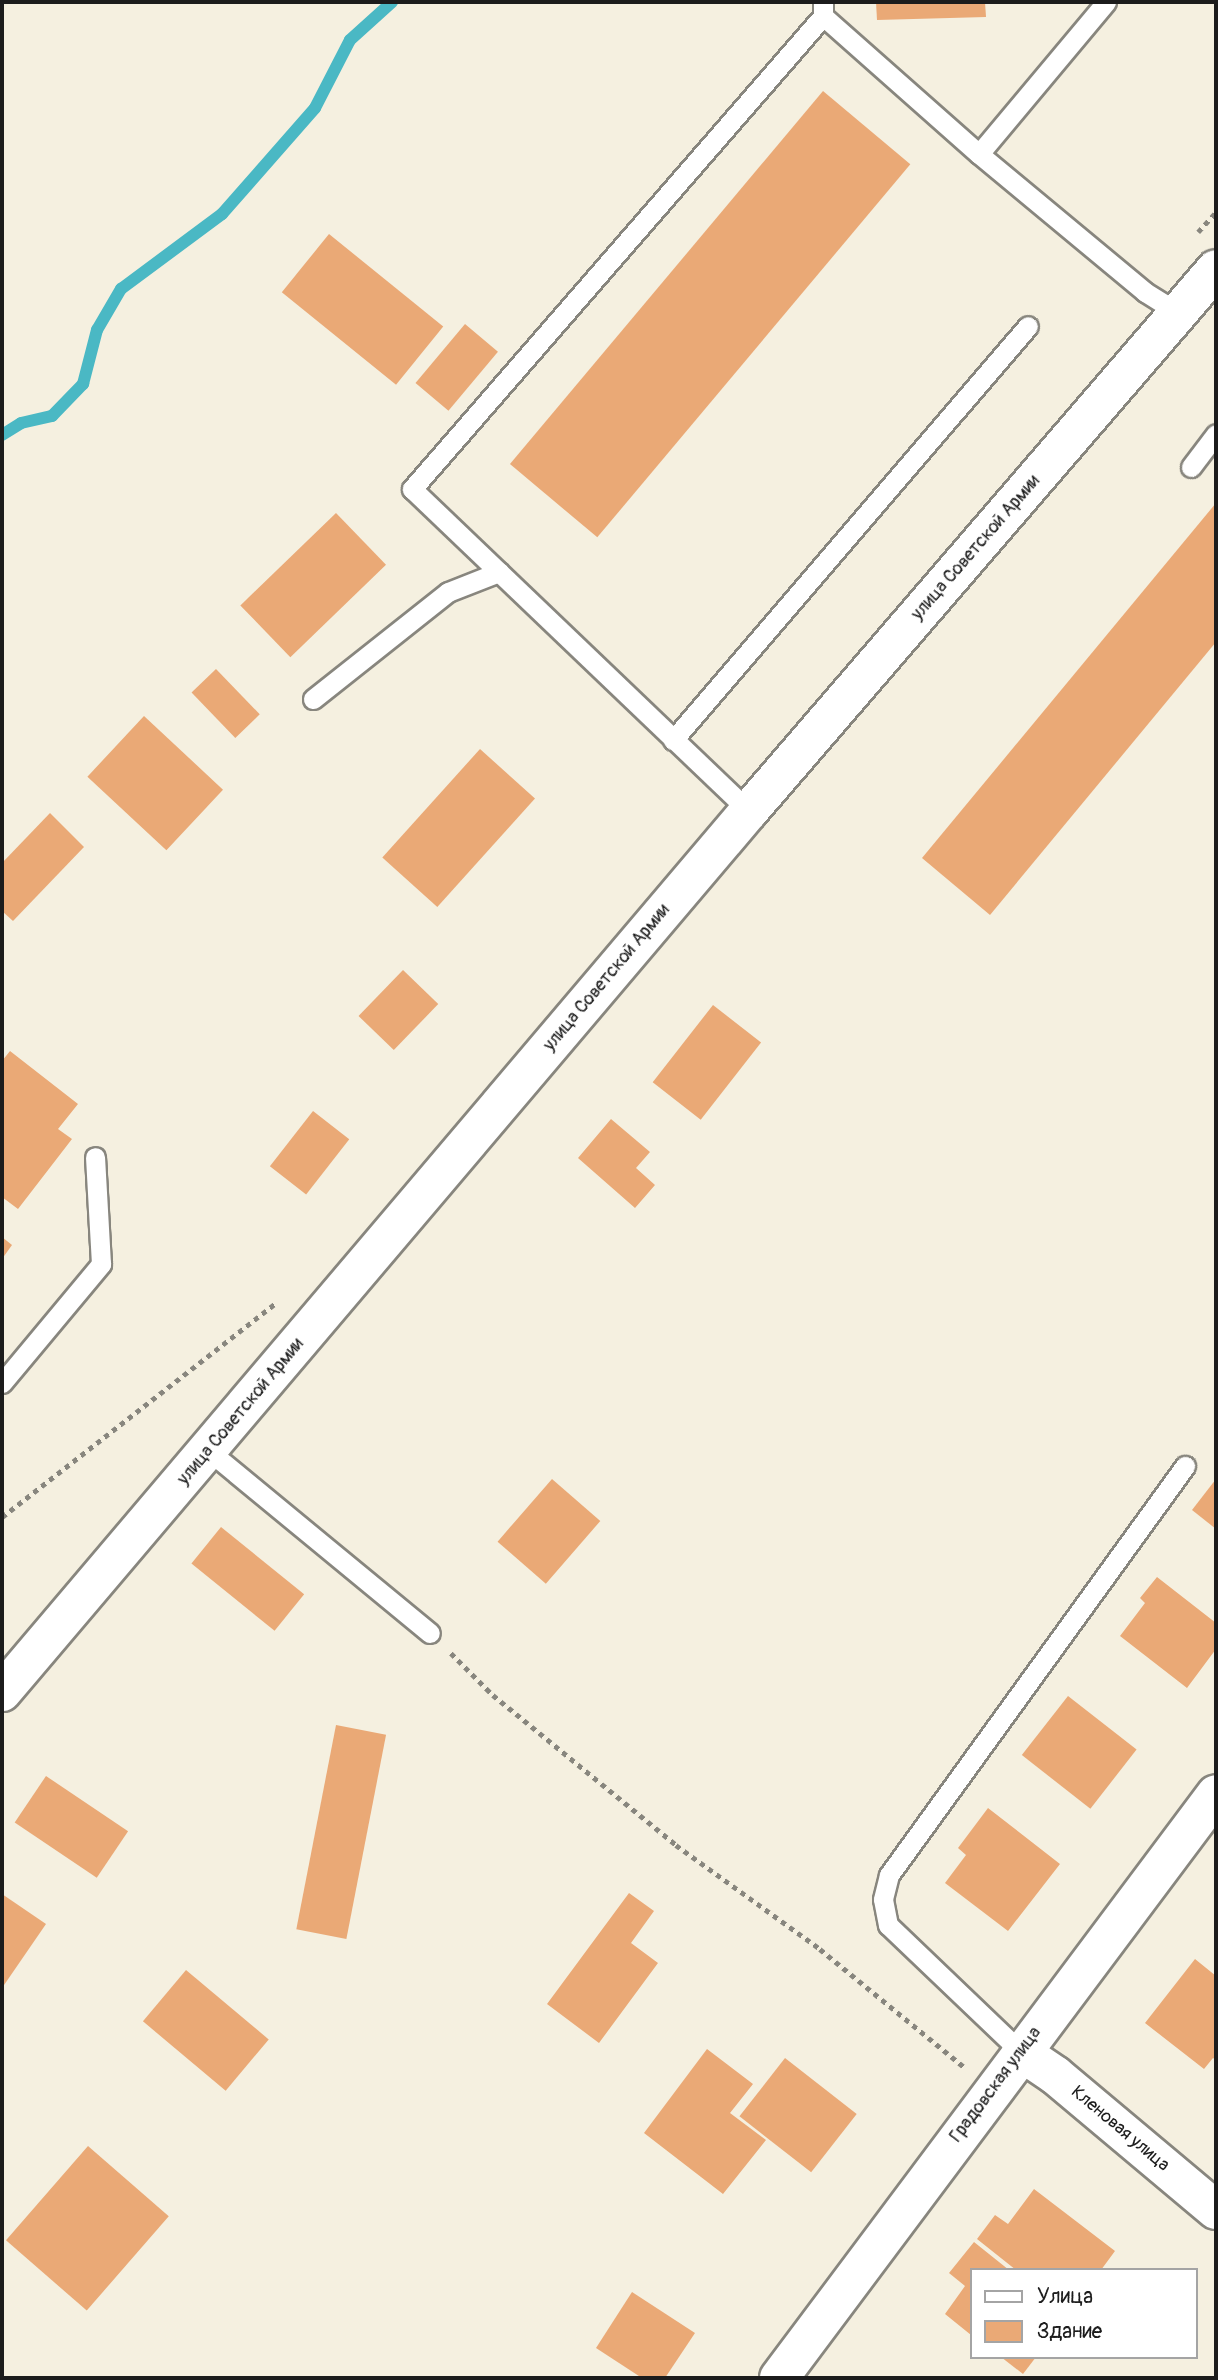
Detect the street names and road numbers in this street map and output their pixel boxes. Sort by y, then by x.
street label: улица Советской Армии [907,471,1045,625]
street label: улица Советской Армии [539,900,675,1056]
street label: улица Советской Армии [173,1334,309,1490]
street label: Градовская улица [946,2023,1046,2147]
street label: Кленовая улица [1066,2082,1174,2176]

